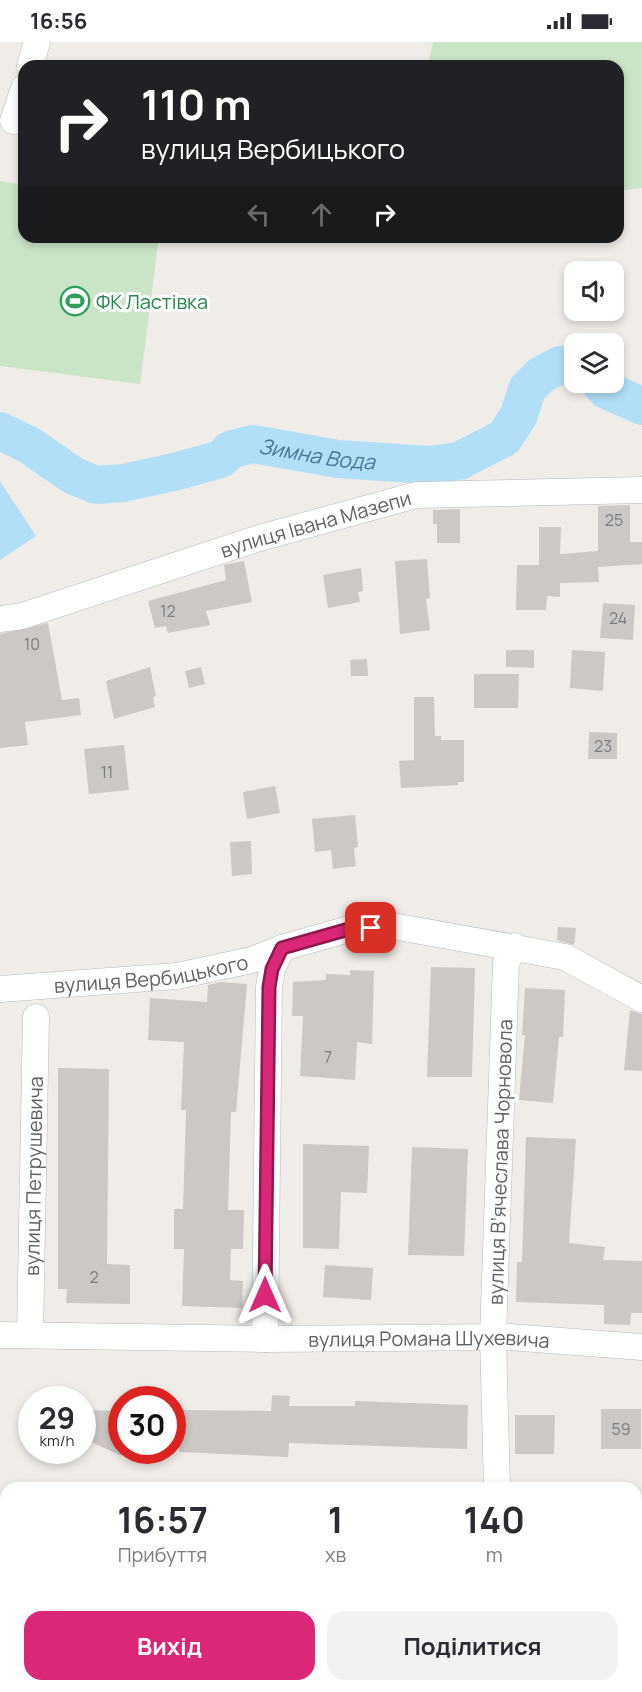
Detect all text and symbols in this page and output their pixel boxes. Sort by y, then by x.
text: 16:56 [30,6,87,36]
text: 110 m [141,75,252,133]
icon: right [42,84,120,162]
text: вулиця Вербицького [141,130,405,167]
icon: left [242,198,275,231]
icon: ahead [305,198,338,231]
icon: right [368,198,401,231]
map controls [564,261,624,393]
button: sound [564,261,624,321]
sports icon: ФК Ластівка [59,285,91,317]
place label: ФК Ластівка [96,288,208,315]
button: layers [564,333,624,393]
water label: Зимна Вода [257,431,377,475]
street label: вулиця Івана Мазепи [216,484,414,563]
house number: 25 [605,509,623,531]
house number: 12 [160,600,176,622]
house number: 24 [609,607,627,629]
house number: 10 [24,633,40,655]
house number: 23 [594,735,612,757]
house number: 11 [101,761,113,783]
pin [345,902,396,953]
icon: arrive [354,911,387,944]
street label: вулиця Вербицького [53,948,251,998]
street label: вулиця Вʼячеслава Чорновола [482,1019,518,1305]
house number: 7 [324,1046,332,1068]
street label: вулиця Петрушевича [18,1076,48,1276]
position arrow [233,1263,297,1327]
house number: 2 [89,1266,99,1288]
street label: вулиця Романа Шухевича [308,1323,551,1354]
speed limit sign: 30 [108,1386,186,1464]
text: 29 [39,1397,75,1438]
house number: 59 [611,1418,631,1440]
text: km/h [40,1430,74,1451]
text: 16:57 [117,1495,208,1544]
text: 1 [328,1495,344,1544]
text: 140 [463,1495,525,1544]
text: Прибуття [118,1541,207,1568]
text: хв [325,1541,346,1568]
text: m [486,1541,503,1568]
button: Вихід [24,1611,315,1680]
button: Поділитися [327,1611,618,1680]

